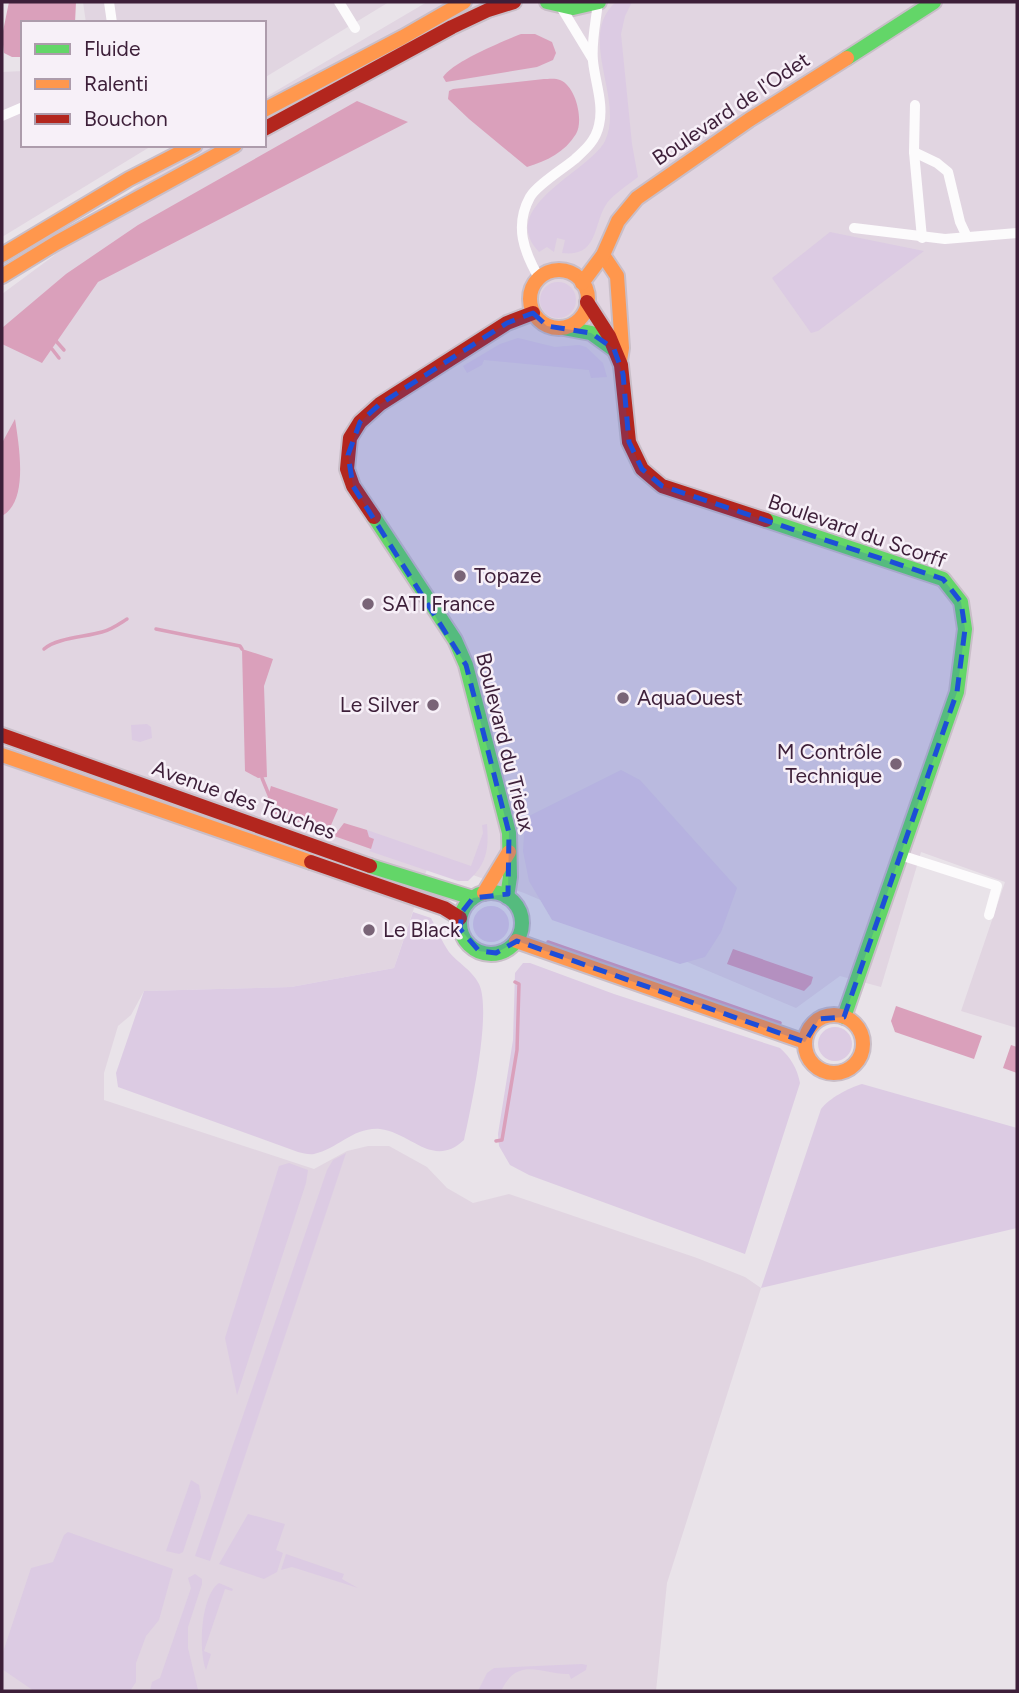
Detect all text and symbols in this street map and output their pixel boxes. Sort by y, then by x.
legend [21,21,266,147]
text: Fluide [84,36,140,61]
street label: Boulevard de l'Odet [647,47,814,170]
text: Ralenti [84,71,148,96]
text: Bouchon [84,106,168,131]
street label: Boulevard du Scorff [765,488,950,573]
place label: Topaze [474,563,541,588]
marker: Topaze [452,568,468,584]
place label: SATI France [382,591,495,616]
marker: SATI France [360,596,376,612]
street label: Boulevard du Trieux [471,650,540,834]
place label: AquaOuest [637,685,743,710]
marker: AquaOuest [615,690,631,706]
place label: Le Silver [340,692,419,717]
marker: Le Silver [425,697,441,713]
place label: M Contrôle Technique [777,739,882,788]
street label: Avenue des Touches [149,755,339,844]
marker: M Contrôle Technique [888,756,904,772]
place label: Le Black [383,917,461,942]
marker: Le Black [361,922,377,938]

